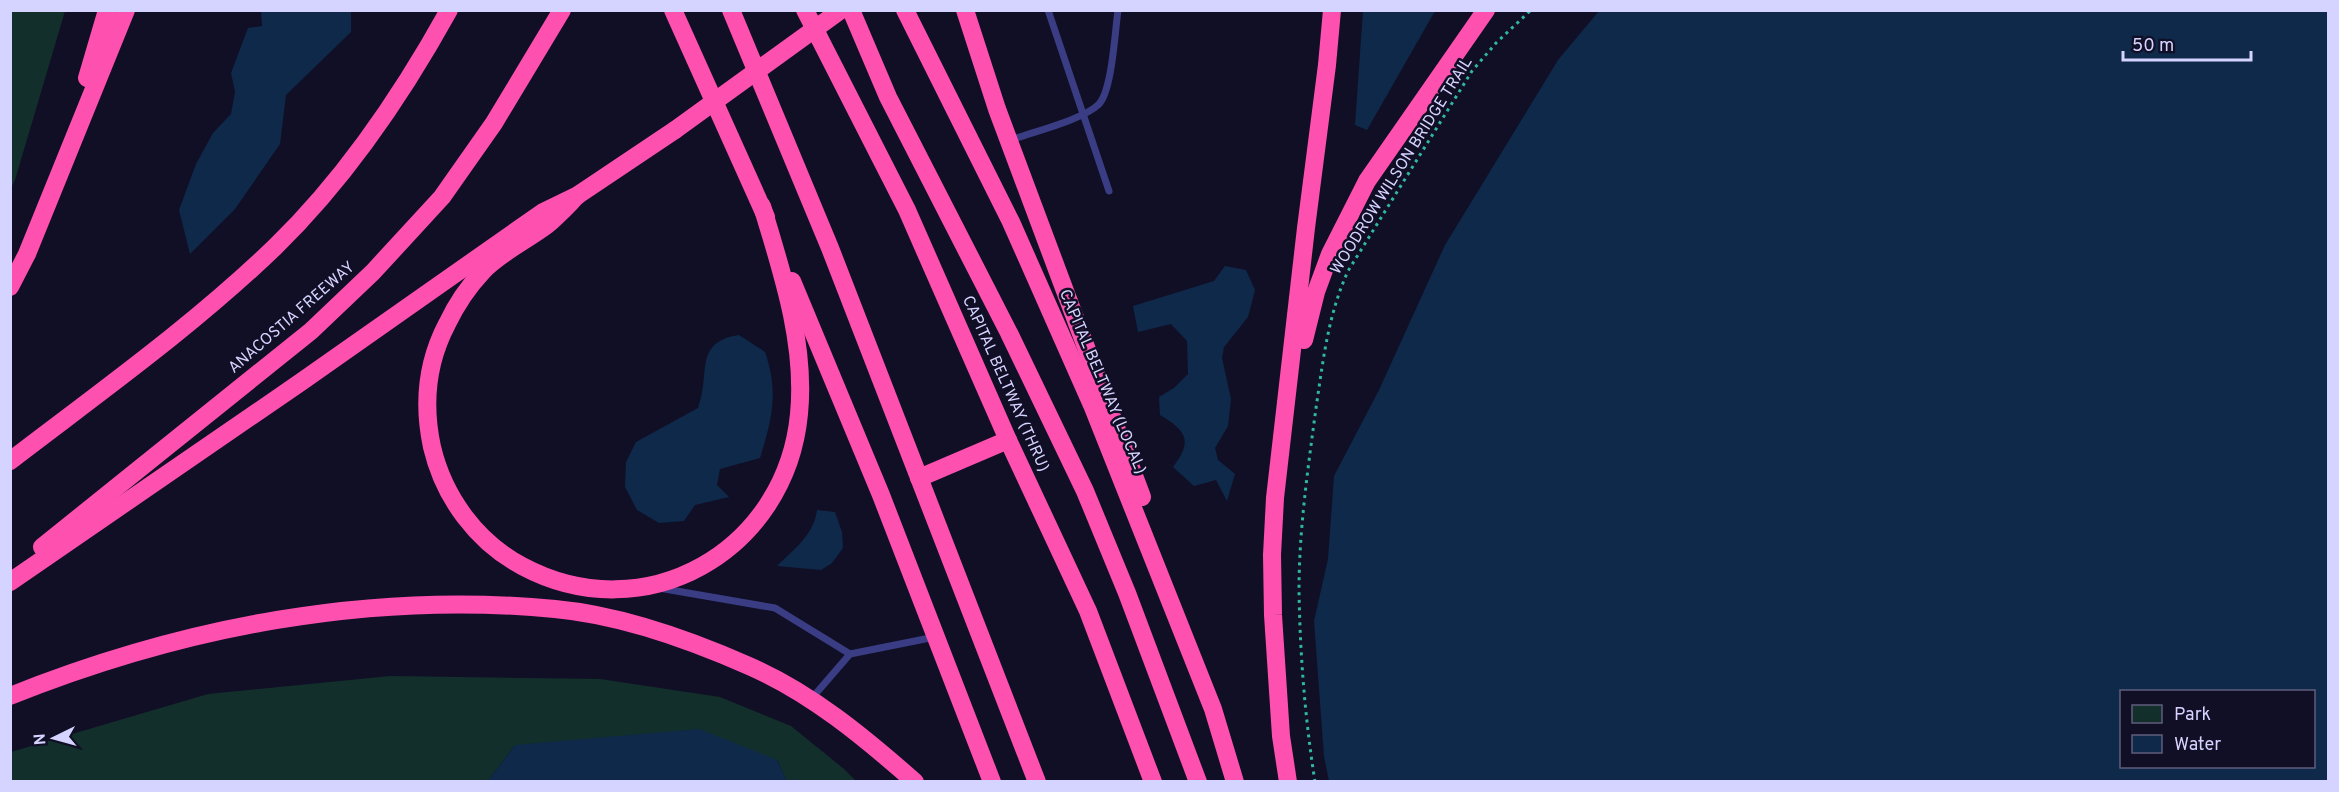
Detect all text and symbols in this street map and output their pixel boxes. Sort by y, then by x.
scale bar [2123,24,2250,62]
text: 50 m [2132,35,2174,58]
street label: WOODROW WILSON BRIDGE TRAIL [1327,54,1477,278]
street label: ANACOSTIA FREEWAY [225,258,359,378]
street label: CAPITAL BELTWAY (LOCAL) [1054,287,1150,477]
street label: CAPITAL BELTWAY (THRU) [957,293,1053,475]
legend [2120,690,2315,768]
text: Park [2174,704,2211,727]
north arrow [24,708,84,768]
text: N [31,733,52,746]
text: Water [2174,734,2221,757]

